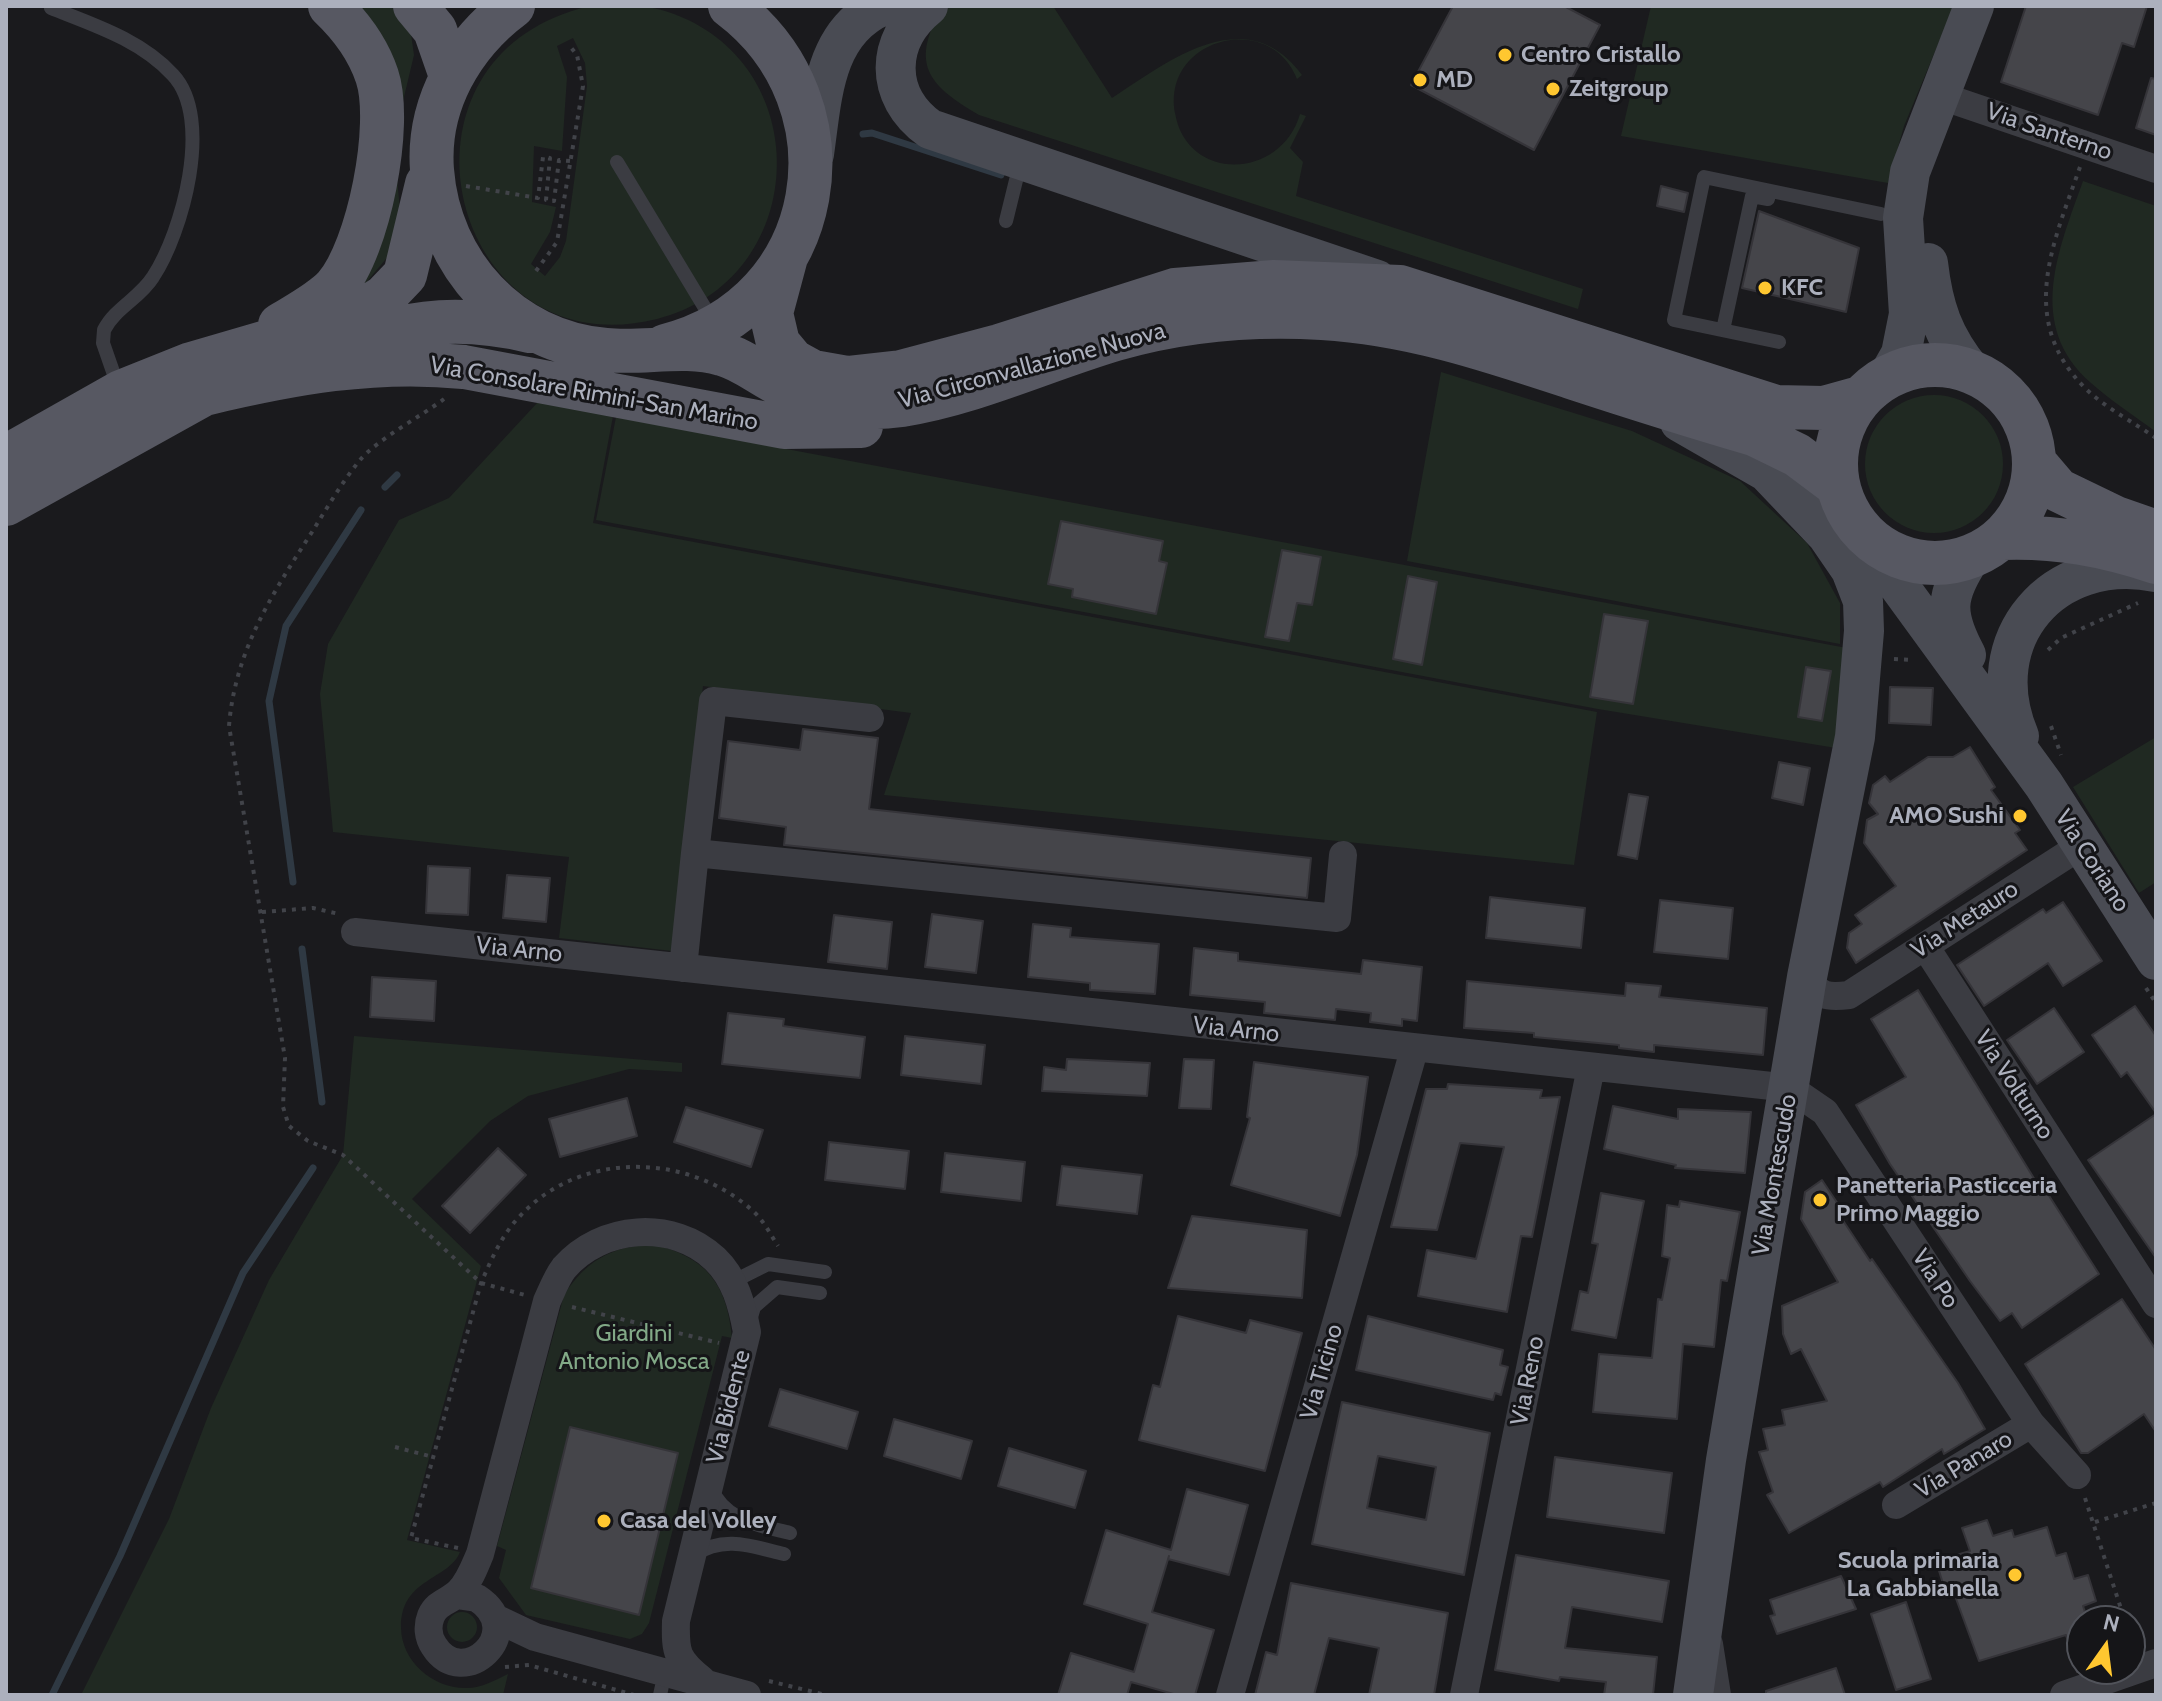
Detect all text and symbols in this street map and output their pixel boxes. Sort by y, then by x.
place label: Centro Cristallo [1521,41,1681,69]
marker: Centro Cristallo [1496,46,1514,64]
place label: MD [1436,66,1473,94]
marker: MD [1411,71,1429,89]
place label: Zeitgroup [1569,75,1668,103]
marker: Zeitgroup [1544,80,1562,98]
street label: Via Santerno [1982,97,2116,167]
place label: KFC [1781,274,1823,302]
marker: KFC [1756,279,1774,297]
street label: Via Circonvallazione Nuova [896,317,1168,415]
street label: Via Consolare Rimini-San Marino [428,351,760,437]
place label: AMO Sushi [1889,802,2004,830]
street label: Via Coriano [2048,804,2136,918]
marker: AMO Sushi [2011,807,2029,825]
street label: Via Metauro [1906,875,2024,965]
street label: Via Arno [474,931,564,969]
street label: Via Arno [1191,1011,1281,1049]
street label: Via Volturno [1968,1025,2060,1145]
street label: Via Montescudo [1747,1092,1803,1258]
place label: Panetteria Pasticceria Primo Maggio [1836,1172,2057,1228]
marker: Panetteria Pasticceria Primo Maggio [1811,1191,1829,1209]
street label: Via Po [1905,1244,1965,1314]
park label: Giardini Antonio Mosca [558,1320,710,1376]
street label: Via Ticino [1295,1321,1349,1423]
street label: Via Reno [1505,1334,1551,1428]
street label: Via Bidente [701,1347,757,1467]
street label: Via Panaro [1910,1425,2018,1505]
place label: Casa del Volley [620,1507,777,1535]
marker: Casa del Volley [595,1512,613,1530]
place label: Scuola primaria La Gabbianella [1838,1547,1999,1603]
marker: Scuola primaria La Gabbianella [2006,1566,2024,1584]
north arrow [2066,1605,2146,1685]
text: N [2101,1608,2122,1638]

